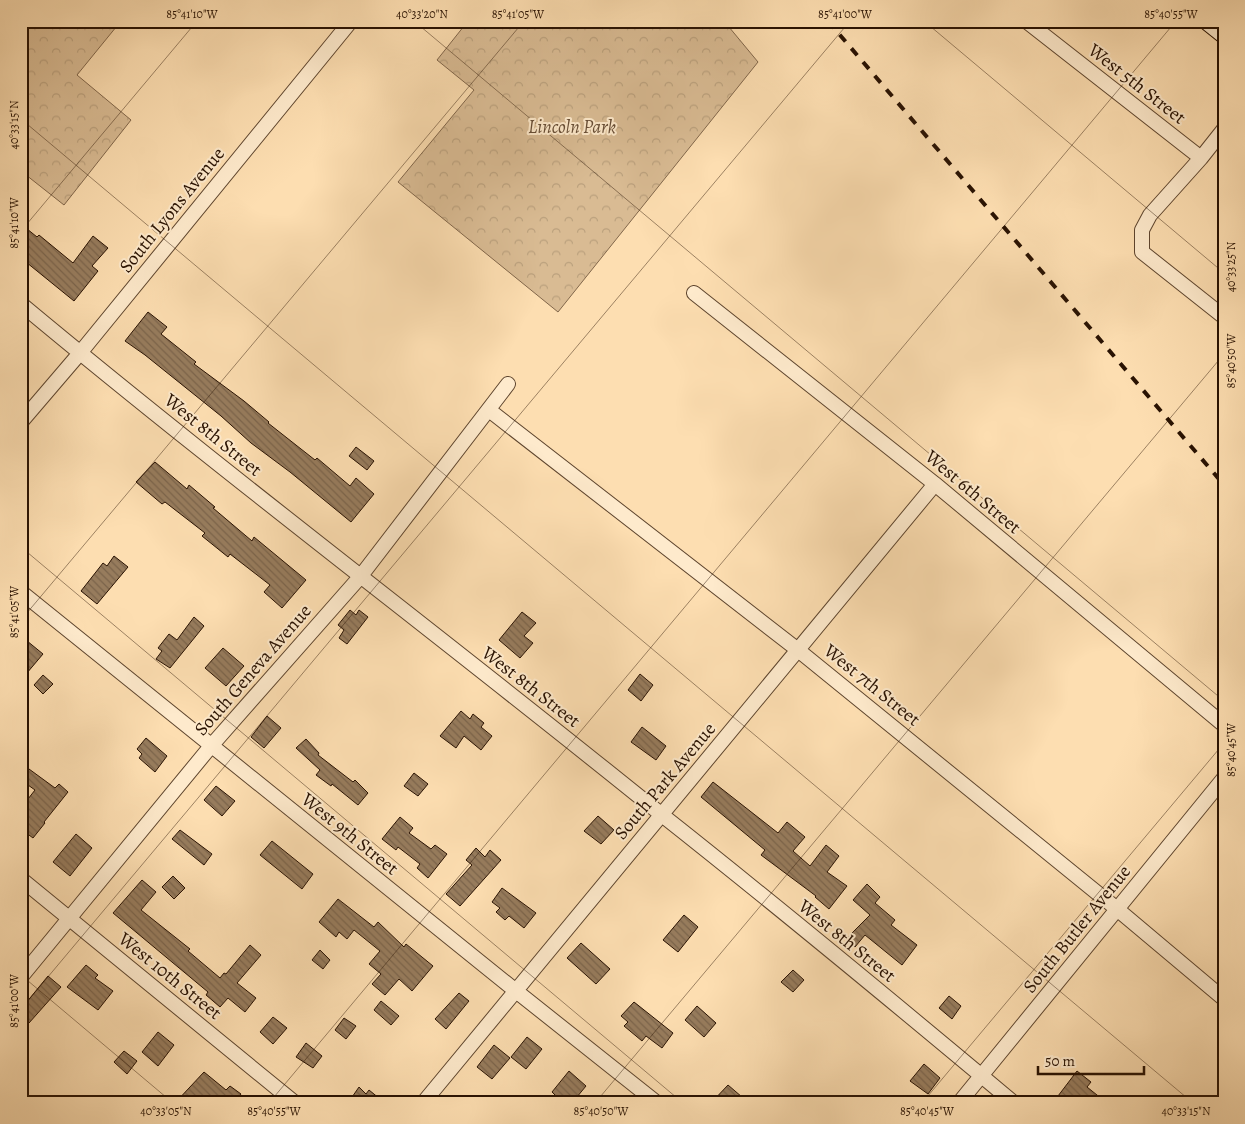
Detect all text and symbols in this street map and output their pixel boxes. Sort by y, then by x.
text: 85°41'10"W [166,6,219,22]
text: 40°33'20"N [396,6,448,22]
text: 85°41'05"W [492,6,545,22]
text: 85°41'00"W [818,6,873,22]
text: 85°40'55"W [1144,6,1199,22]
street label: West 5th Street [1082,37,1191,130]
text: 40°33'15"N [6,100,22,150]
park label: Lincoln Park [528,114,616,140]
street label: South Lyons Avenue [113,142,231,278]
text: 85°41'10"W [6,196,22,249]
text: 40°33'25"N [1223,241,1239,292]
text: 85°40'50"W [1223,333,1239,388]
street label: West 8th Street [158,387,267,482]
street label: West 6th Street [919,443,1027,540]
text: 85°41'05"W [6,585,22,638]
street label: South Geneva Avenue [189,599,317,741]
street label: West 7th Street [817,637,926,732]
street label: West 8th Street [475,640,586,734]
street label: South Park Avenue [608,717,722,845]
text: 85°40'45"W [1223,722,1239,777]
street label: West 9th Street [295,786,404,881]
street label: South Butler Avenue [1017,859,1137,999]
street label: West 8th Street [792,893,901,988]
street label: West 10th Street [112,926,227,1026]
text: 85°41'00"W [6,973,22,1028]
scale bar [1038,1044,1144,1076]
text: 50 m [1045,1051,1075,1071]
text: 40°33'05"N [140,1103,192,1119]
text: 85°40'55"W [247,1103,302,1119]
text: 85°40'50"W [574,1103,629,1119]
text: 85°40'45"W [900,1103,955,1119]
text: 40°33'15"N [1161,1103,1211,1119]

